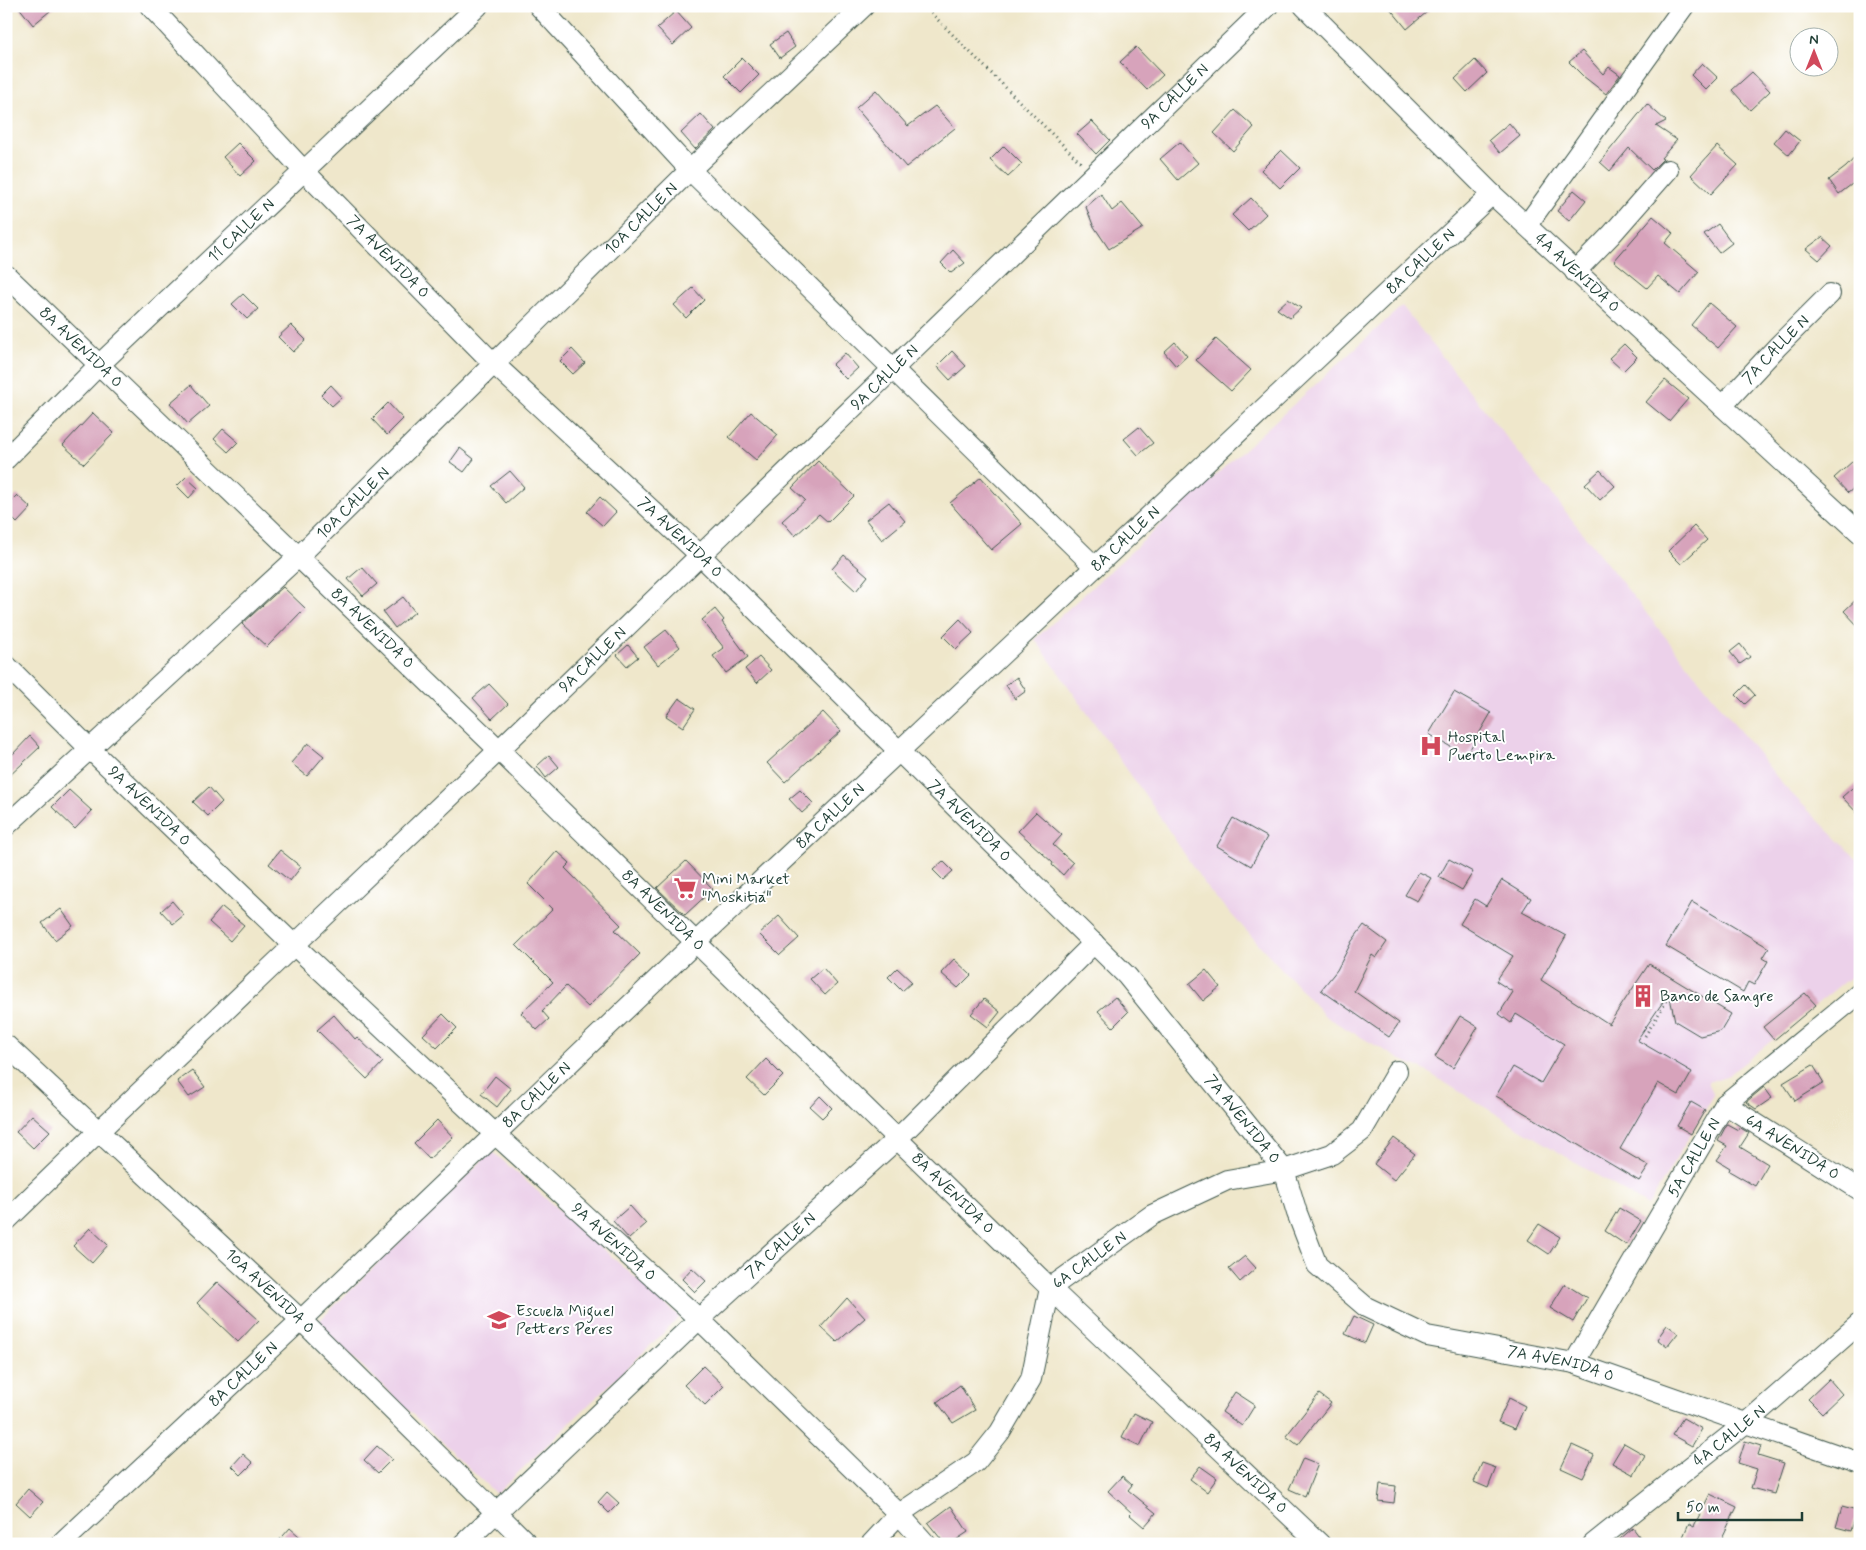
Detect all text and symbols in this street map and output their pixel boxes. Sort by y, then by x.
north arrow [1788,28,1838,78]
text: N [1809,31,1819,49]
street label: 9A CALLE N [1136,59,1213,134]
street label: 10A CALLE N [600,178,682,259]
street label: 11 CALLE N [203,194,279,267]
street label: 7A AVENIDA O [343,210,434,303]
street label: 8A CALLE N [1381,224,1459,299]
street label: 4A AVENIDA O [1530,228,1625,317]
street label: 8A AVENIDA O [35,302,127,392]
street label: 7A CALLE N [1737,310,1814,388]
street label: 9A CALLE N [846,340,923,415]
street label: 10A CALLE N [312,462,394,544]
street label: 7A AVENIDA O [633,492,727,582]
street label: 8A CALLE N [1086,501,1164,576]
street label: 8A AVENIDA O [326,583,419,673]
street label: 9A CALLE N [554,622,631,697]
place label: Hospital Puerto Lempira [1448,727,1556,766]
hospital icon: Hospital Puerto Lempira [1418,733,1444,759]
street label: 9A AVENIDA O [103,761,195,851]
street label: 7A AVENIDA O [923,775,1016,867]
street label: 8A CALLE N [791,778,869,854]
street label: 8A AVENIDA O [617,865,709,956]
place label: Mini Market "Moskitia" [702,869,790,908]
supermarket icon: Mini Market "Moskitia" [672,875,698,901]
building icon: Banco de Sangre [1630,983,1656,1009]
place label: Banco de Sangre [1660,986,1773,1007]
street label: 8A CALLE N [497,1057,575,1133]
street label: 7A AVENIDA O [1200,1070,1285,1168]
street label: 6A AVENIDA O [1741,1109,1843,1185]
street label: 5A CALLE N [1663,1114,1725,1201]
street label: 8A AVENIDA O [907,1148,999,1239]
street label: 9A AVENIDA O [567,1198,661,1286]
street label: 7A CALLE N [741,1208,820,1282]
street label: 6A CALLE N [1048,1226,1131,1294]
street label: 10A AVENIDA O [221,1244,319,1338]
place label: Escuela Miguel Petters Peres [516,1301,614,1340]
school or university icon: Escuela Miguel Petters Peres [486,1307,512,1333]
street label: 8A CALLE N [204,1337,282,1412]
street label: 7A AVENIDA O [1506,1340,1617,1387]
street label: 4A CALLE N [1688,1400,1770,1471]
street label: 8A AVENIDA O [1199,1428,1292,1518]
scale bar [1678,1490,1802,1522]
text: 50 m [1686,1498,1720,1518]

